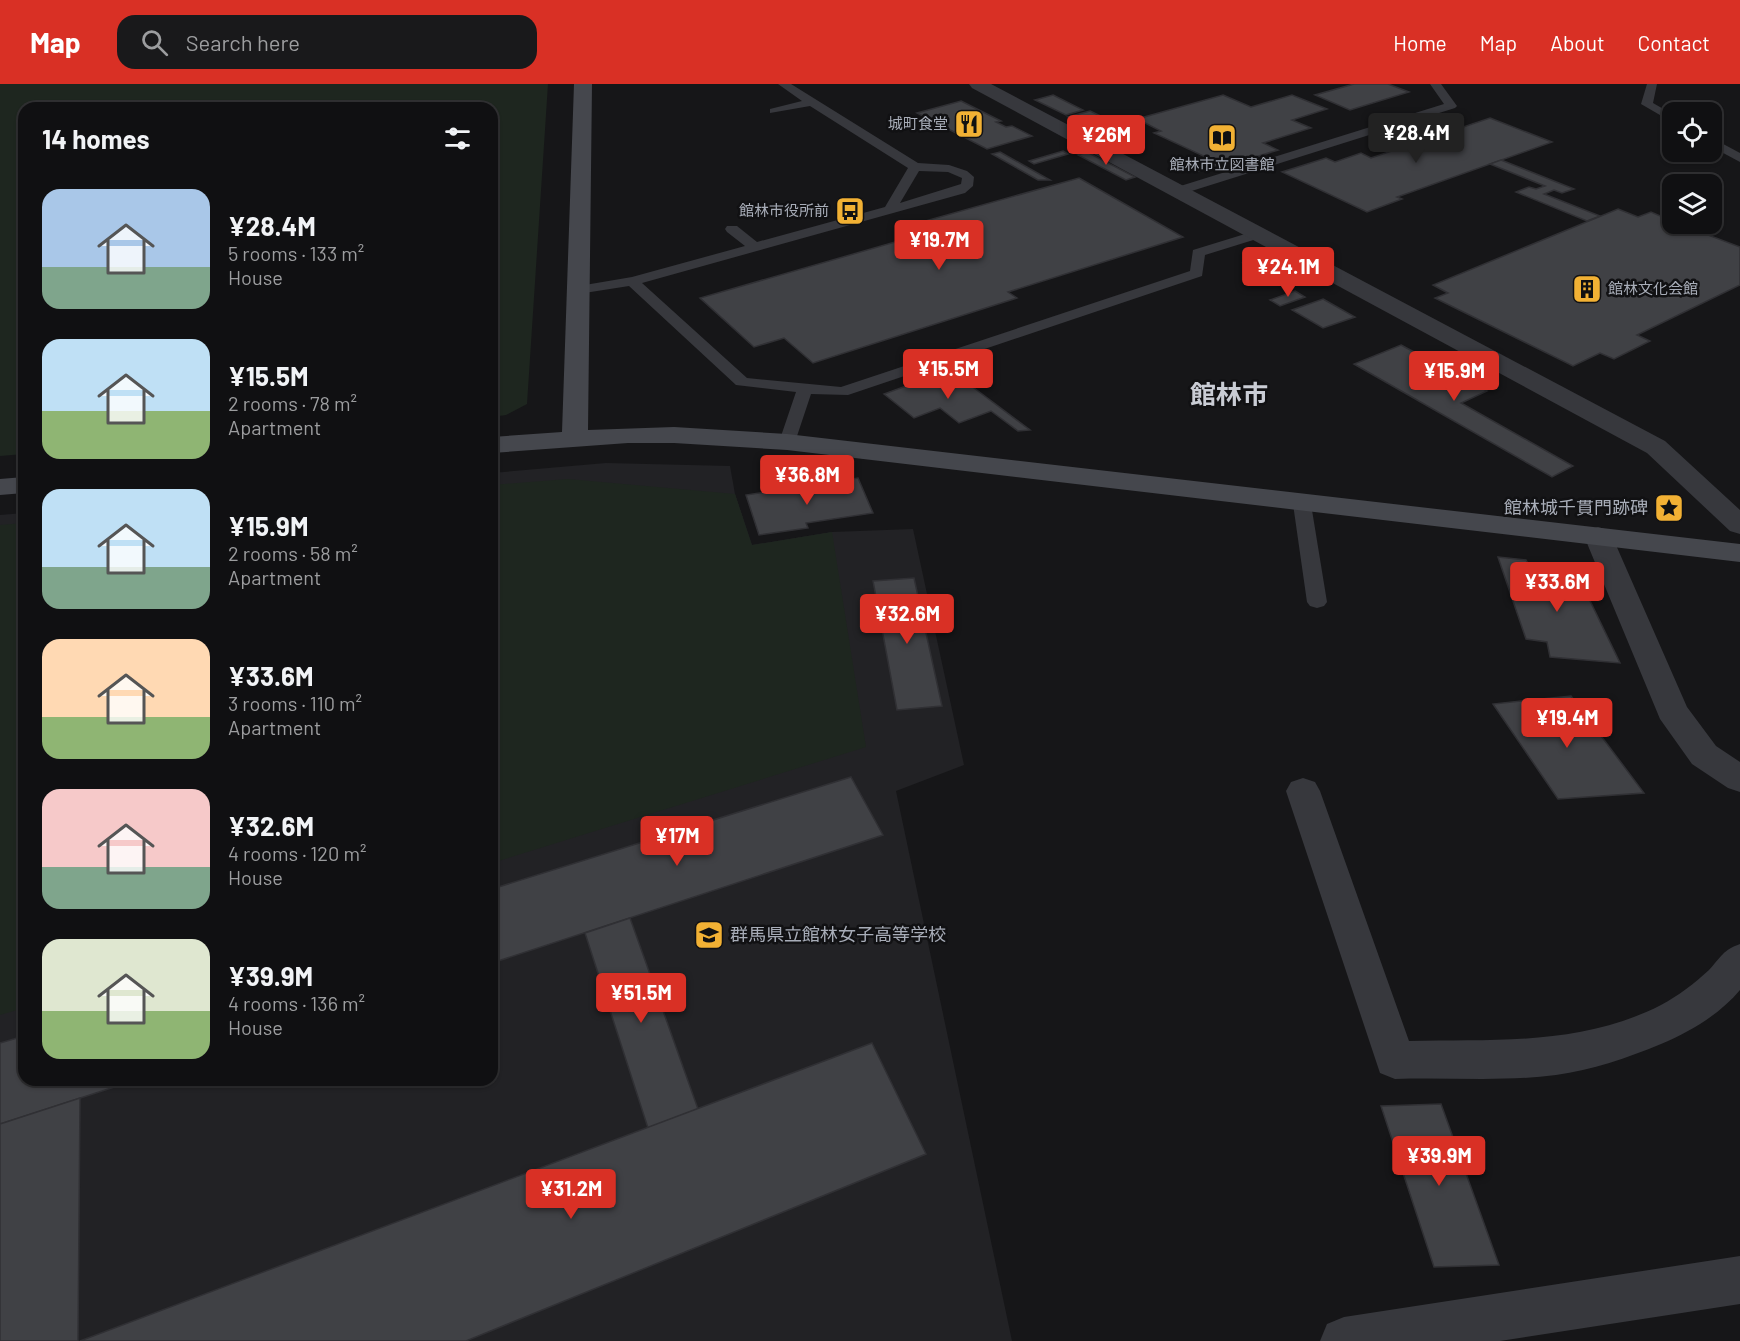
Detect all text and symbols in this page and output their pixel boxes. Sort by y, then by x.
search box [117,15,537,69]
text: Map [30,25,81,59]
icon: search [138,26,171,59]
text: Search here [186,29,300,55]
text: Home [1393,30,1447,55]
text: Map [1480,30,1517,55]
text: About [1550,30,1605,55]
text: Contact [1638,30,1710,55]
map controls [1662,102,1722,234]
button: locate [1662,102,1722,162]
restaurant icon: 城町食堂 [953,108,985,140]
pin: ¥28.4M [1367,113,1465,164]
place label: 城町食堂 [888,114,948,132]
pin: ¥26M [1070,115,1142,166]
text: ¥28.4M [1382,120,1450,144]
icon: filters [441,122,474,155]
text: ¥26M [1081,122,1131,146]
library icon: 館林市立図書館 [1206,122,1238,154]
text: 14 homes [42,123,149,154]
place label: 館林市立図書館 [1169,155,1275,173]
button: layers [1662,174,1722,234]
bus stop icon: 館林市役所前 [834,195,866,227]
place label: 館林市役所前 [739,201,829,219]
text: ¥28.4M [228,210,316,241]
icon: home [90,213,162,285]
pin: ¥19.7M [890,220,988,271]
text: ¥19.7M [908,227,970,251]
text: 5 rooms · 133 m² [228,241,364,265]
pin: ¥24.1M [1239,247,1337,298]
text: ¥24.1M [1256,254,1320,278]
text: House [228,265,283,289]
building icon: 館林文化会館 [1571,273,1603,305]
place label: 館林文化会館 [1608,279,1698,297]
pin: ¥15.5M [899,349,997,400]
pin: ¥15.9M [1405,351,1503,402]
text: ¥15.5M [917,356,979,380]
text: ¥15.9M [1423,358,1485,382]
text: ¥15.5M [228,360,309,391]
icon: home [90,363,162,435]
district label: 館林市 [1190,378,1268,409]
text: 2 rooms · 78 m² [228,391,357,415]
text: Apartment [228,415,321,439]
pin: ¥36.8M [758,455,856,506]
text: ¥36.8M [774,462,840,486]
place icon: 館林城千貫門跡碑 [1653,492,1685,524]
place label: 館林城千貫門跡碑 [1504,496,1648,518]
text: ¥15.9M [228,510,308,541]
icon: home [90,513,162,585]
text: 2 rooms · 58 m² [228,541,358,565]
pin: ¥33.6M [1508,562,1606,613]
text: Apartment [228,565,321,589]
text: ¥33.6M [1524,569,1590,593]
pin: ¥32.6M [858,594,956,645]
text: ¥32.6M [874,601,940,625]
text: ¥33.6M [228,660,314,691]
icon: home [90,663,162,735]
text: 3 rooms · 110 m² [228,691,362,715]
pin: ¥19.4M [1518,698,1616,749]
text: ¥19.4M [1535,705,1599,729]
text: Apartment [228,715,321,739]
text: ¥32.6M [228,810,314,841]
icon: home [90,813,162,885]
pin: ¥17M [641,816,713,867]
text: ¥17M [654,823,700,847]
text: 4 rooms · 120 m² [228,841,366,865]
text: House [228,865,283,889]
school or university icon: 群馬県立館林女子高等学校 [693,919,725,951]
place label: 群馬県立館林女子高等学校 [730,923,946,945]
text: ¥39.9M [228,960,313,991]
icon: home [90,963,162,1035]
pin: ¥51.5M [592,973,690,1024]
text: ¥51.5M [610,980,672,1004]
text: 4 rooms · 136 m² [228,991,365,1015]
text: House [228,1015,283,1039]
pin: ¥39.9M [1390,1136,1488,1187]
text: ¥39.9M [1406,1143,1472,1167]
pin: ¥31.2M [522,1169,620,1220]
text: ¥31.2M [540,1176,602,1200]

